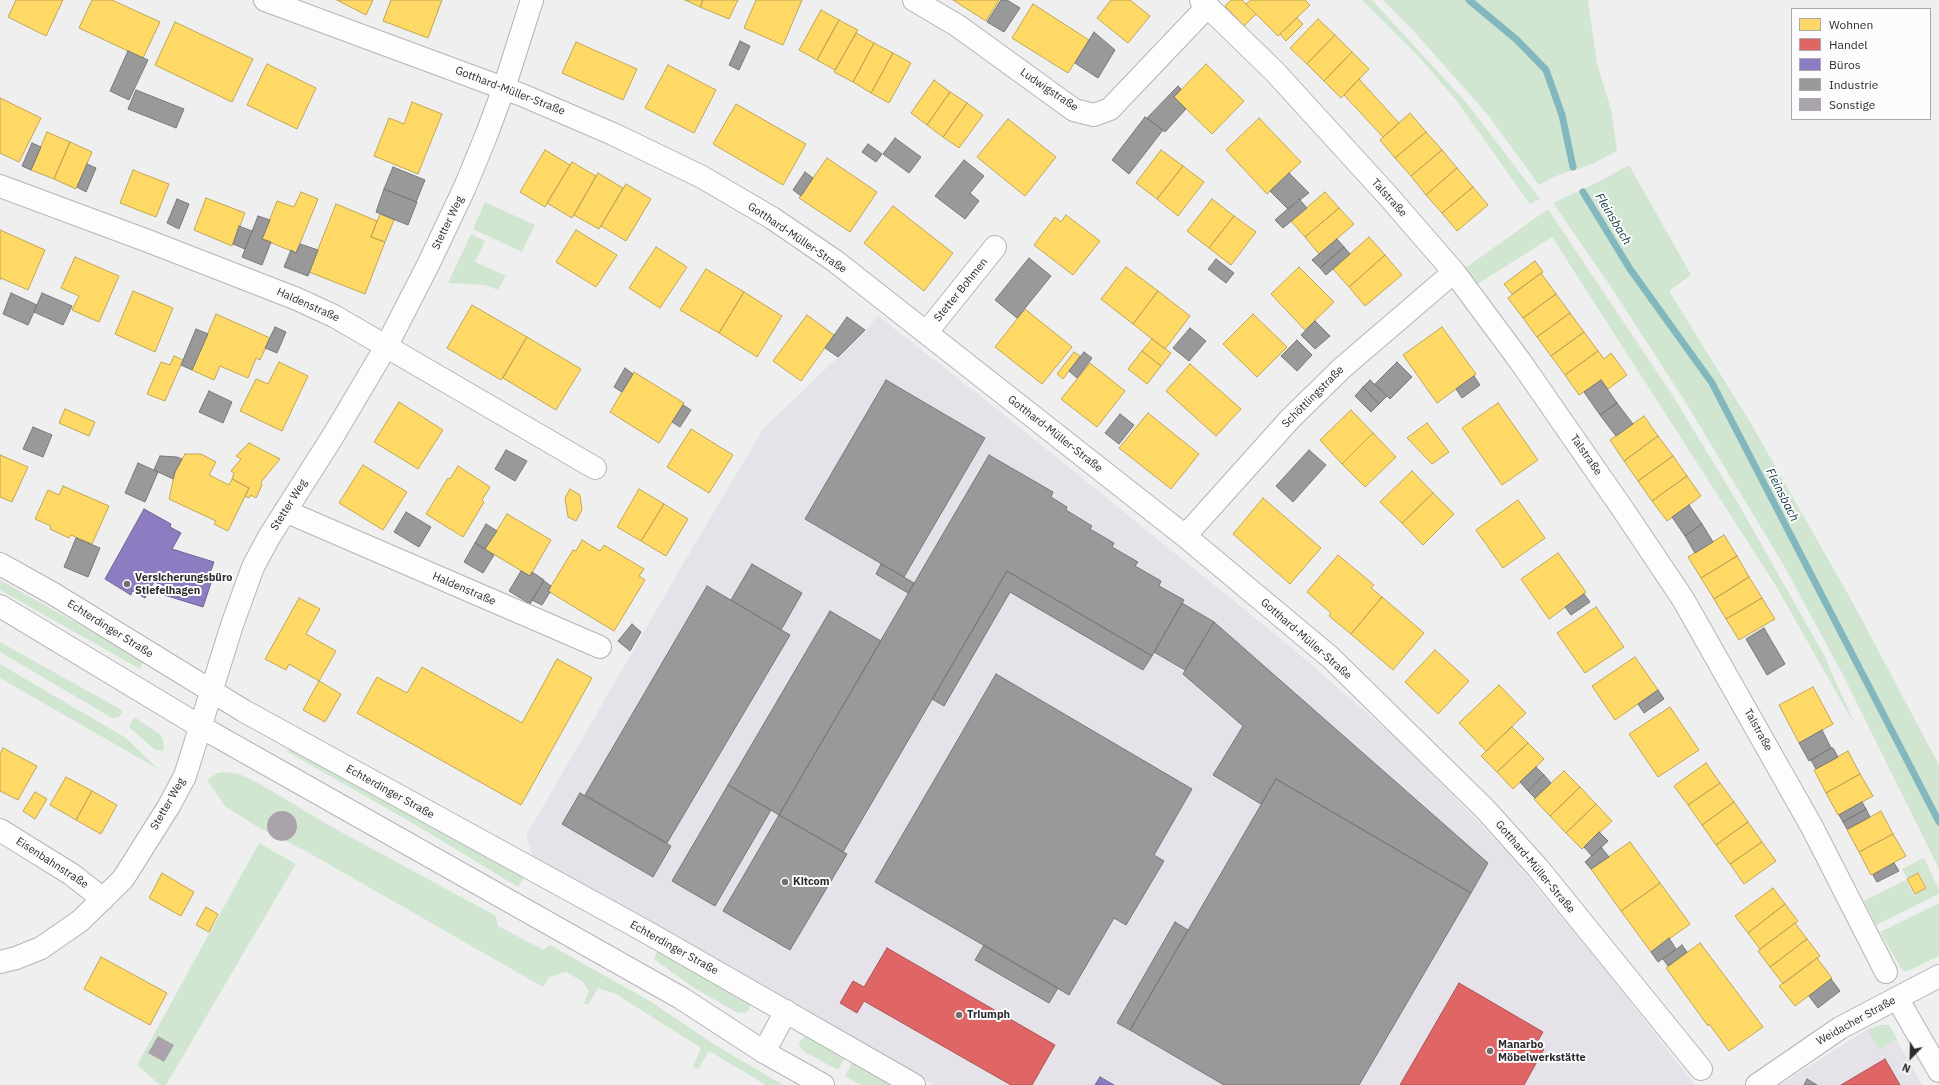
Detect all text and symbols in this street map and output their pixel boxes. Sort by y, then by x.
legend [1791,8,1931,120]
text: Wohnen [1829,17,1873,32]
text: Handel [1829,37,1868,52]
text: Büros [1829,57,1861,72]
street label: Gotthard-Müller-Straße [453,64,567,118]
street label: Ludwigstraße [1017,66,1081,114]
text: Industrie [1829,77,1878,92]
text: Sonstige [1829,97,1875,112]
street label: Talstraße [1369,176,1409,220]
water label: Fleinsbach [1592,190,1634,248]
street label: Stetter Weg [429,194,467,252]
street label: Gotthard-Müller-Straße [745,200,849,276]
street label: Stetter Bohmen [931,256,991,324]
street label: Haldenstraße [275,285,341,325]
street label: Schöttlingstraße [1279,363,1347,431]
street label: Gotthard-Müller-Straße [1005,393,1105,475]
street label: Talstraße [1567,432,1605,478]
water label: Fleinsbach [1762,466,1802,524]
street label: Stetter Weg [268,477,310,533]
street label: Haldenstraße [430,570,498,608]
place label: Versicherungsbüro Stiefelhagen [135,571,233,597]
marker: Versicherungsbüro Stiefelhagen [122,579,132,589]
street label: Gotthard-Müller-Straße [1258,596,1354,682]
street label: Echterdinger Straße [65,597,155,661]
street label: Talstraße [1741,706,1775,754]
street label: Echterdinger Straße [344,762,436,822]
street label: Stetter Weg [148,776,188,832]
street label: Gotthard-Müller-Straße [1492,818,1578,916]
street label: Eisenbahnstraße [13,835,91,891]
place label: Kitcom [793,875,830,889]
marker: Kitcom [780,877,790,887]
street label: Echterdinger Straße [628,918,720,978]
street label: Weidacher Straße [1814,994,1898,1048]
place label: Triumph [967,1008,1010,1022]
marker: Triumph [954,1010,964,1020]
north arrow [1891,1037,1931,1077]
place label: Manarbo Möbelwerkstätte [1498,1038,1586,1064]
marker: Manarbo Möbelwerkstätte [1485,1046,1495,1056]
text: N [1900,1060,1913,1076]

